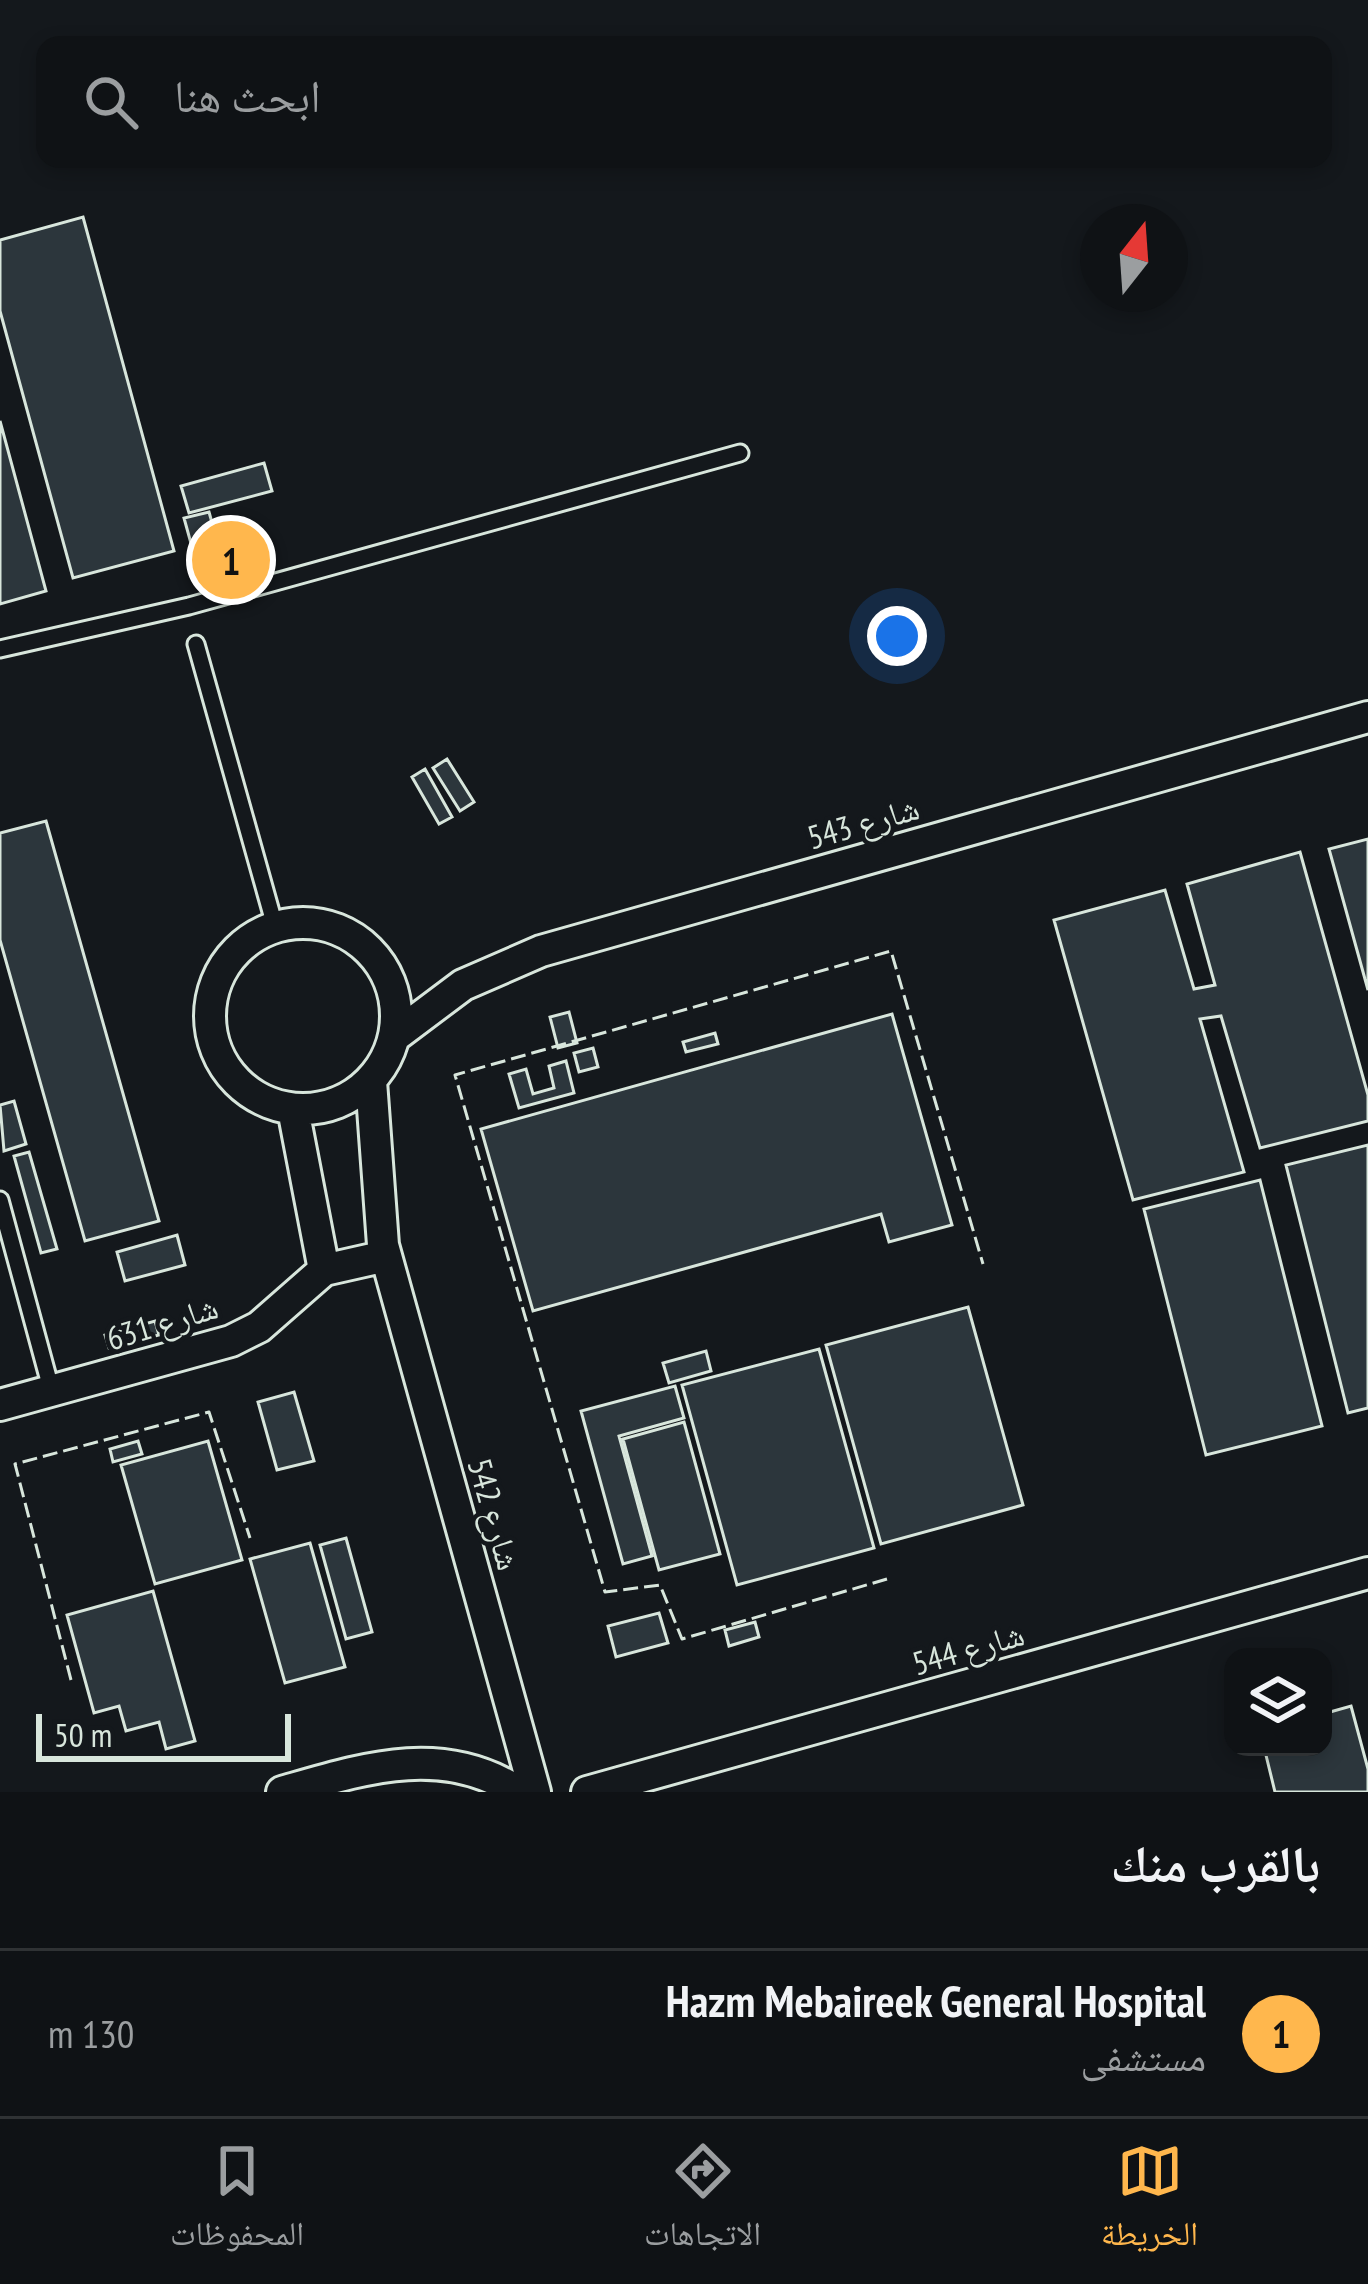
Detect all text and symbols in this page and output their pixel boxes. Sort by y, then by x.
search box [36,36,1332,168]
text: ابحث هنا [174,66,321,124]
icon: search [78,69,144,135]
north arrow [1080,204,1188,312]
pin: 1 [192,515,270,605]
your location [867,606,927,666]
street label: شارع 543 [802,786,924,858]
street label: شارع 631 [101,1285,223,1359]
street label: شارع 542 [459,1453,531,1575]
street label: شارع 544 [907,1612,1029,1684]
map controls [1224,1648,1332,1756]
button: layers [1224,1648,1332,1756]
scale bar [36,1708,291,1761]
text: 50 m [54,1713,112,1756]
text: بالقرب منك [1110,1830,1320,1896]
text: Hazm Mebaireek General Hospital [666,1971,1206,2029]
text: 130 m [48,2008,134,2059]
text: 1 [1272,2008,1290,2059]
text: مستشفى [1081,2031,1206,2082]
tab: المحفوظات [170,2138,304,2266]
tab: الاتجاهات [644,2138,761,2266]
tab: الخريطة [1101,2138,1198,2266]

